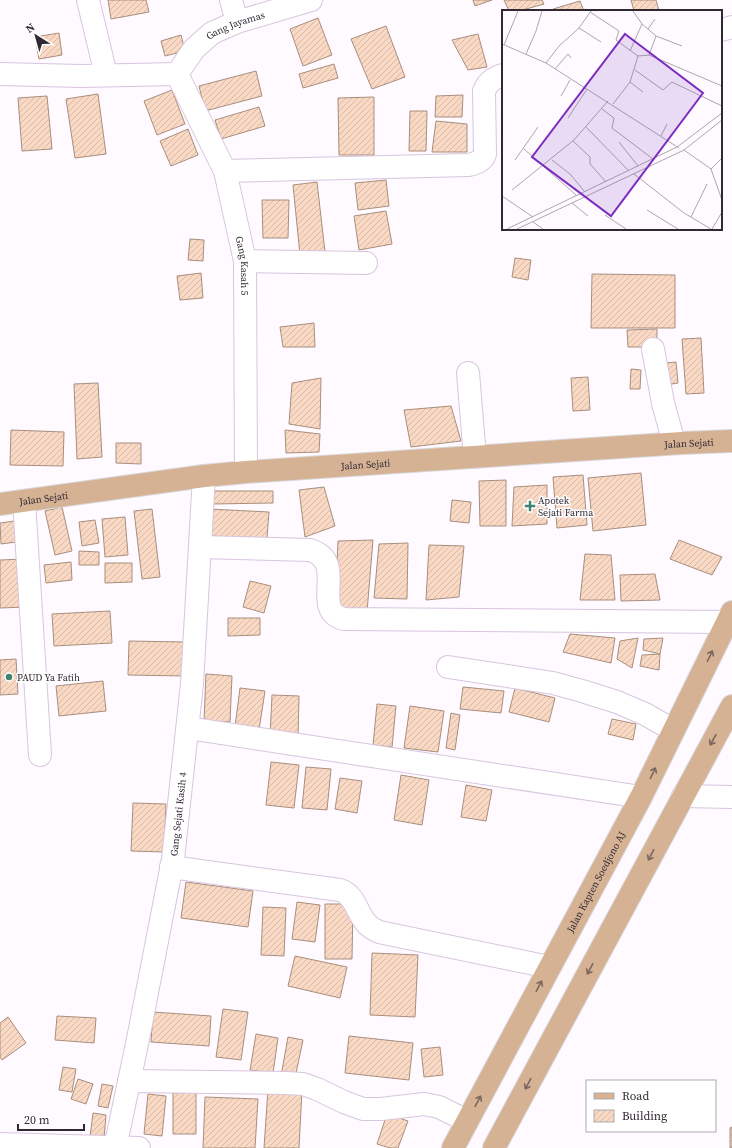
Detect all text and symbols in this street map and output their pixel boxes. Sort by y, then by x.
street label: Gang Jayamas [203,8,266,42]
inset map [502,10,722,230]
north arrow [16,16,56,56]
text: N [23,20,38,37]
street label: Gang Kasah 5 [233,235,252,296]
street label: Jalan Sejati [663,435,714,451]
street label: Jalan Sejati [340,456,391,472]
street label: Jalan Sejati [17,488,69,508]
place label: Apotek Sejati Farma [538,494,594,519]
marker: Apotek Sejati Farma [525,501,535,511]
one-way arrow [707,650,714,662]
place label: PAUD Ya Fatih [17,671,80,684]
marker: PAUD Ya Fatih [4,672,14,682]
one-way arrow [709,734,717,746]
one-way arrow [649,767,657,779]
street label: Gang Sejati Kasih 4 [167,771,189,857]
street label: Jalan Kapten Soedjono AJ [563,829,628,935]
one-way arrow [647,848,655,860]
one-way arrow [586,963,593,975]
one-way arrow [536,981,543,993]
one-way arrow [524,1078,532,1090]
legend [586,1080,716,1132]
text: Road [622,1088,649,1104]
one-way arrow [475,1095,482,1107]
scale bar [18,1106,84,1132]
text: Building [622,1108,667,1124]
text: 20 m [24,1112,50,1128]

